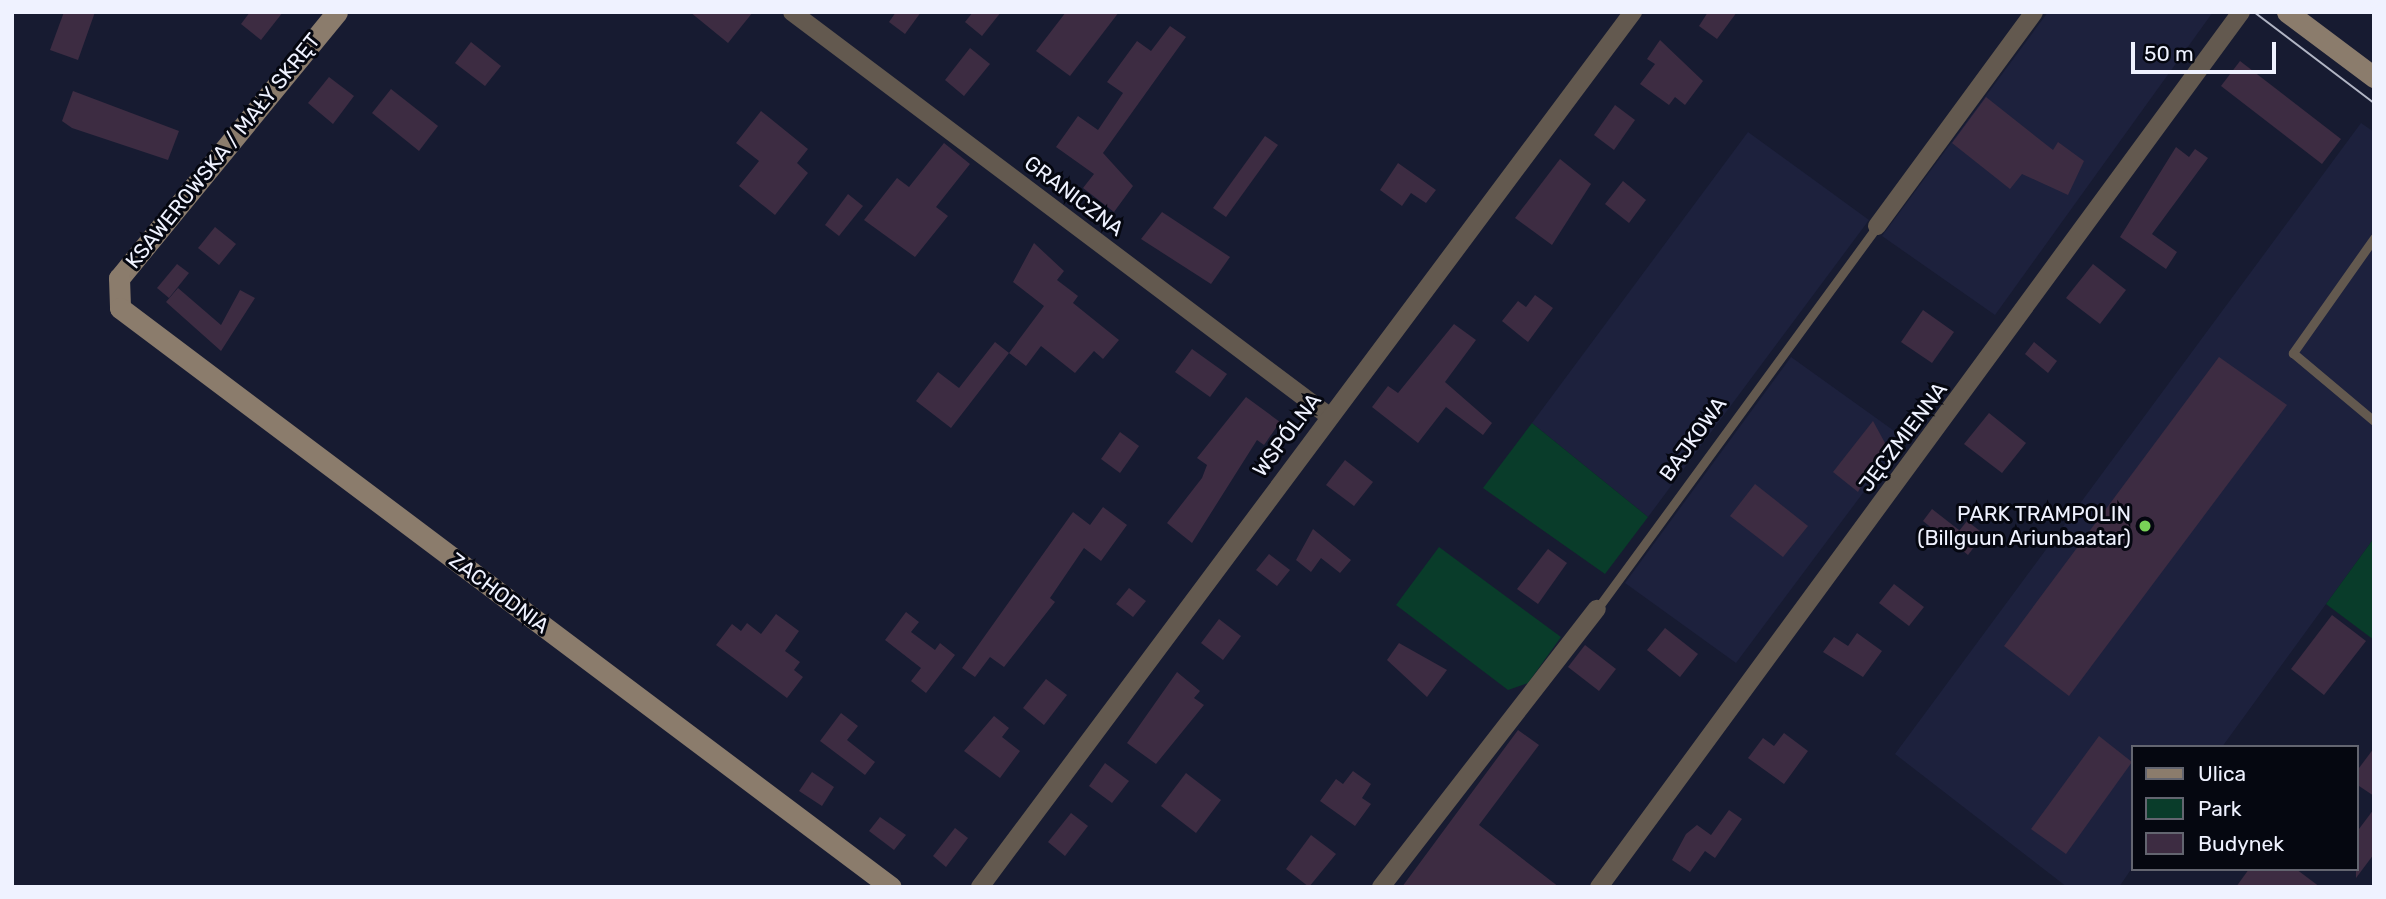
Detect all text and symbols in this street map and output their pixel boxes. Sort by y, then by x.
street label: KSAWEROWSKA / MAŁY SKRĘT [120,28,326,274]
scale bar [2134,28,2279,72]
text: 50 m [2144,41,2194,66]
street label: GRANICZNA [1019,151,1129,241]
street label: JĘCZMIENNA [1854,377,1952,497]
street label: WSPÓLNA [1247,388,1327,482]
street label: BAJKOWA [1654,392,1732,486]
place label: PARK TRAMPOLIN (Billguun Ariunbaatar) [1917,501,2131,551]
marker: PARK TRAMPOLIN (Billguun Ariunbaatar) [2137,518,2153,534]
street label: ZACHODNIA [444,547,554,639]
legend [2130,745,2358,871]
text: Ulica [2198,761,2246,786]
text: Park [2198,796,2242,821]
text: Budynek [2198,831,2284,856]

